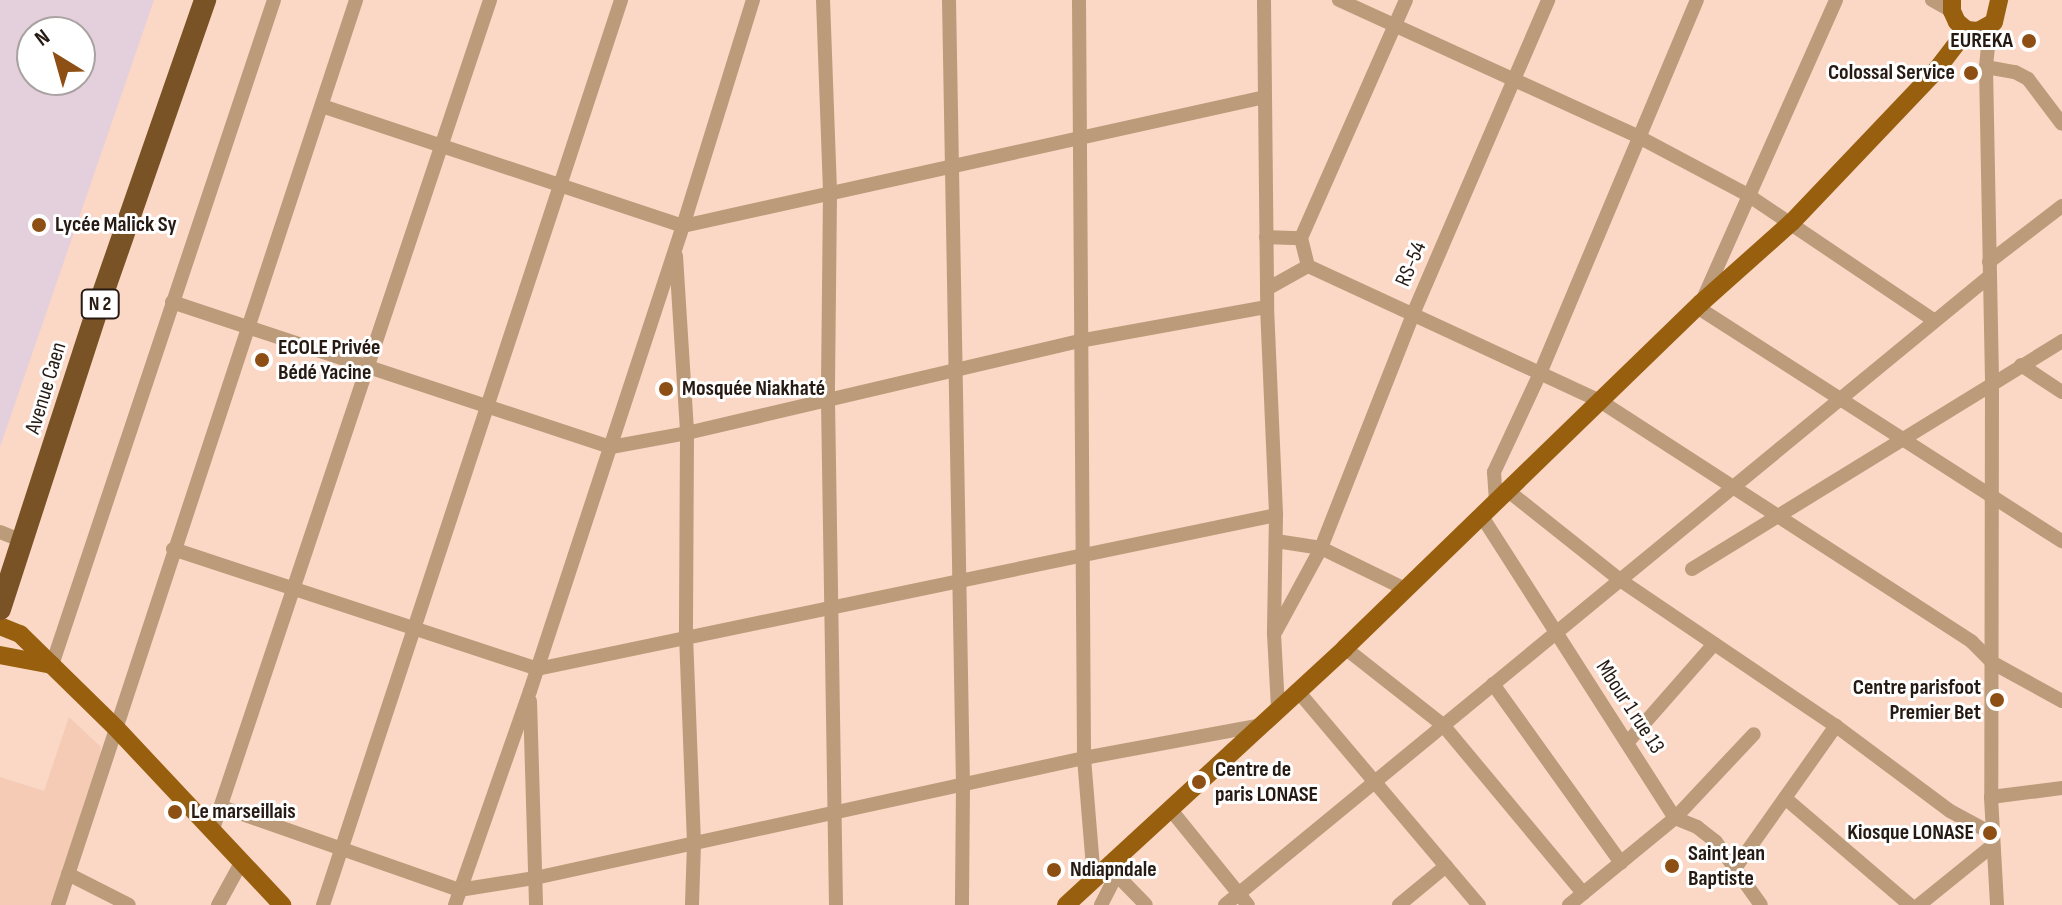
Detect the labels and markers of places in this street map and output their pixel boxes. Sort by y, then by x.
place label: EUREKA [1950,28,2013,54]
marker: EUREKA [2020,32,2038,50]
place label: Colossal Service [1828,60,1955,86]
marker: Colossal Service [1962,64,1980,82]
place label: Lycée Malick Sy [55,212,177,238]
marker: Lycée Malick Sy [30,216,48,234]
place label: ECOLE Privée Bédé Yacine [278,334,381,386]
marker: ECOLE Privée Bédé Yacine [253,351,271,369]
place label: Mosquée Niakhaté [682,376,825,402]
marker: Mosquée Niakhaté [657,380,675,398]
place label: Centre parisfoot Premier Bet [1853,674,1981,726]
marker: Centre parisfoot Premier Bet [1988,691,2006,709]
place label: Centre de paris LONASE [1215,756,1318,808]
marker: Centre de paris LONASE [1190,773,1208,791]
place label: Le marseillais [191,799,296,825]
marker: Le marseillais [166,803,184,821]
place label: Kiosque LONASE [1847,820,1974,846]
marker: Kiosque LONASE [1981,824,1999,842]
place label: Saint Jean Baptiste [1688,840,1765,892]
place label: Ndiapndale [1070,857,1157,883]
marker: Saint Jean Baptiste [1663,857,1681,875]
marker: Ndiapndale [1045,861,1063,879]

